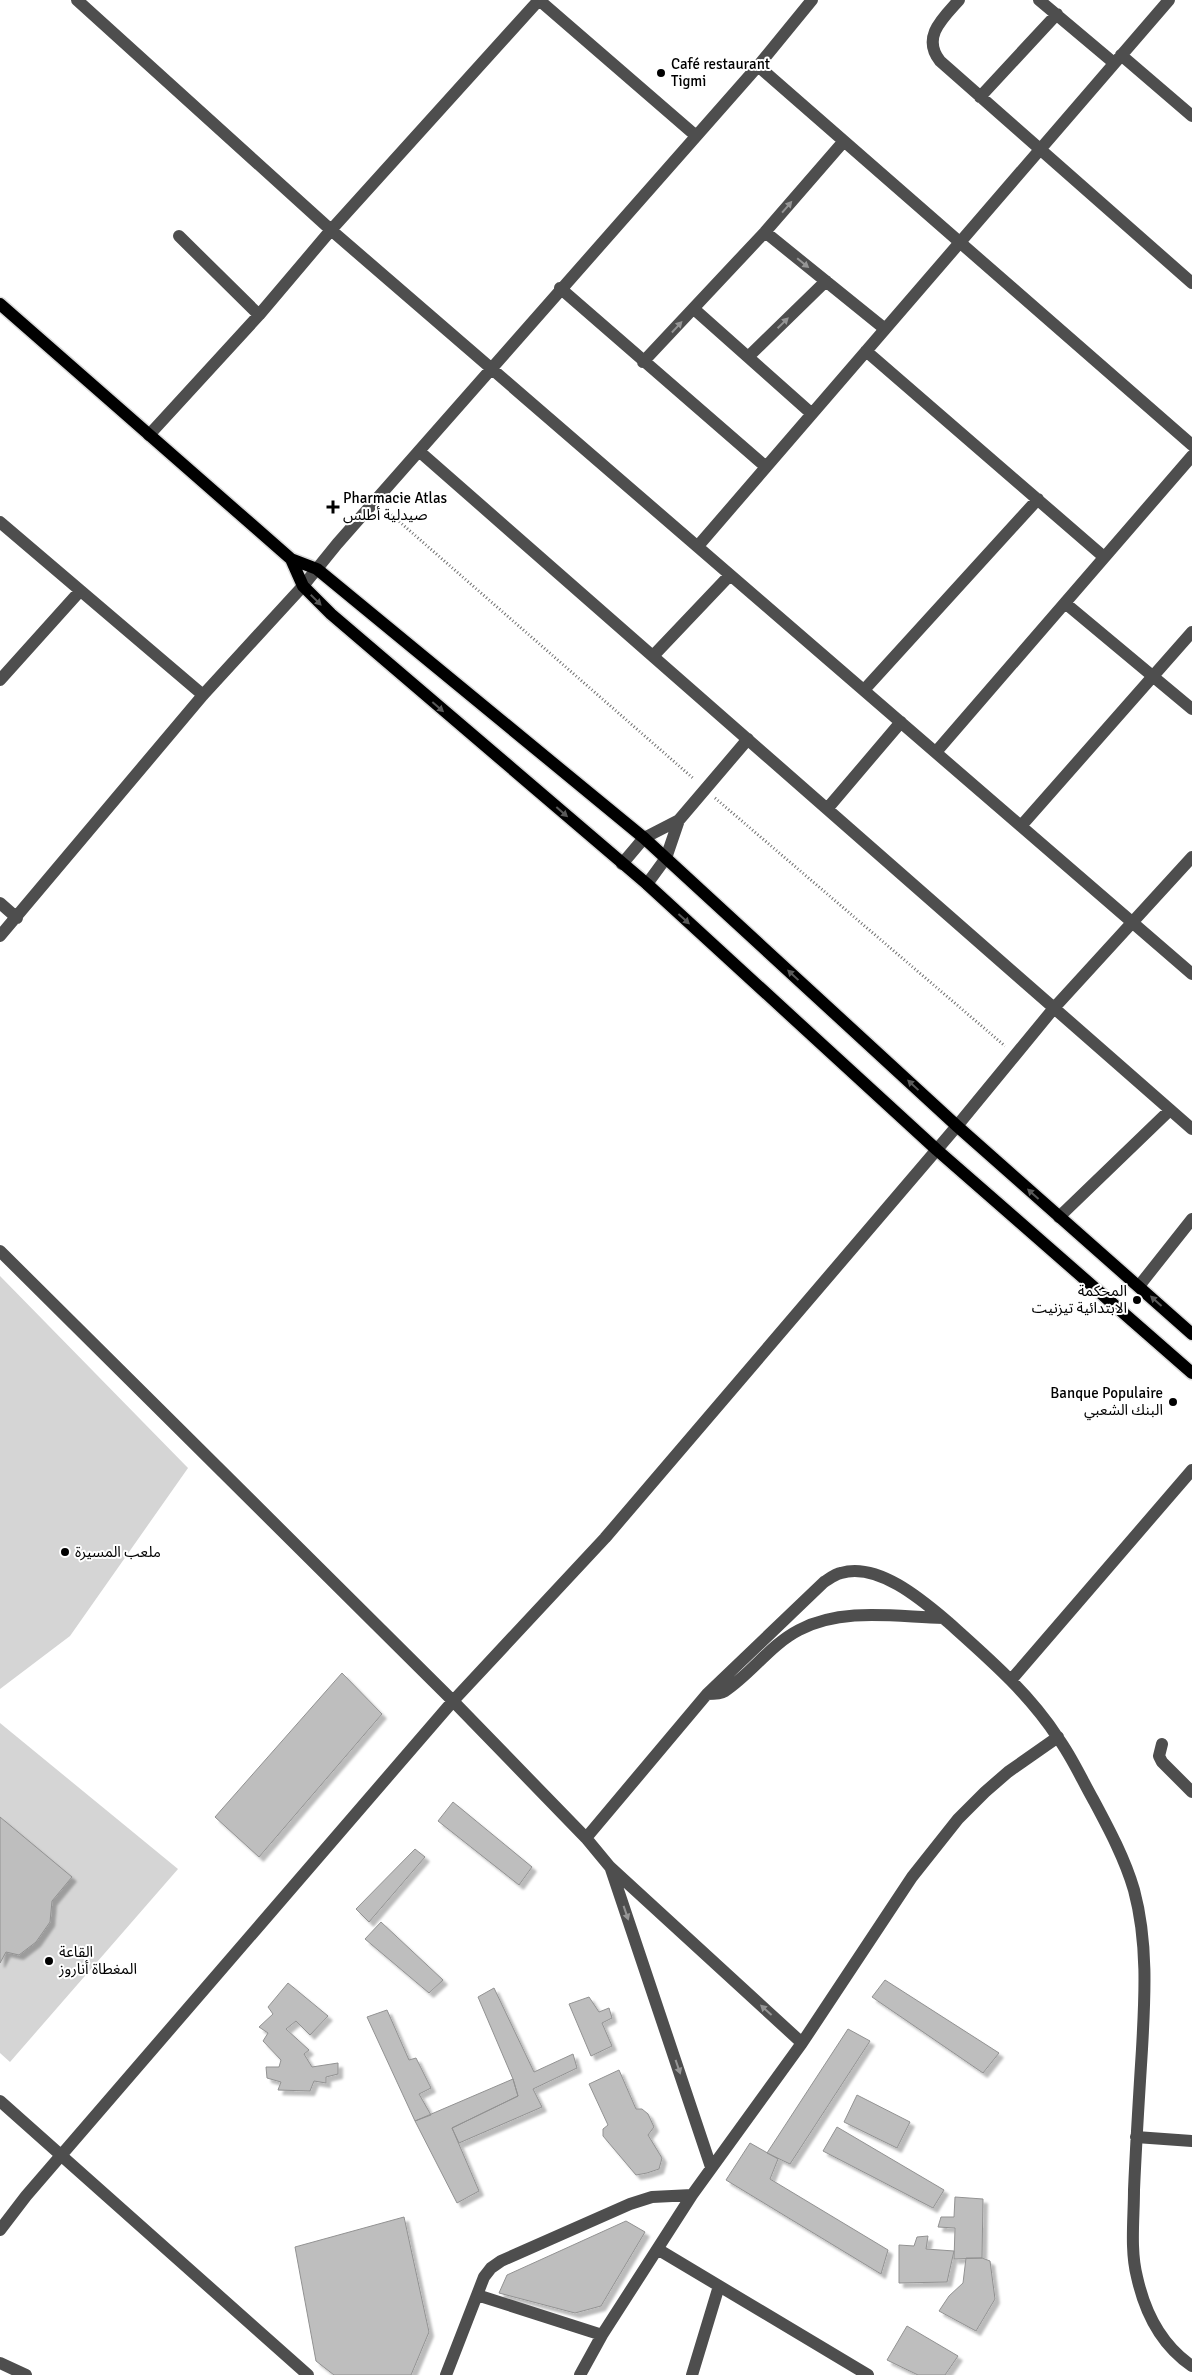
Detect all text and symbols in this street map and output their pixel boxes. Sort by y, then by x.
place label: Café restaurant Tigmi [671,55,770,90]
marker: Café restaurant Tigmi [655,67,667,79]
one-way arrow [781,201,792,214]
one-way arrow [796,257,809,268]
one-way arrow [776,317,788,329]
one-way arrow [671,321,683,333]
place label: Pharmacie Atlas صيدلية أطلس [343,489,448,524]
marker: Pharmacie Atlas صيدلية أطلس [327,501,339,513]
one-way arrow [310,593,322,605]
one-way arrow [432,701,445,712]
one-way arrow [555,807,568,818]
one-way arrow [678,913,690,925]
one-way arrow [788,969,800,981]
one-way arrow [907,1079,919,1091]
one-way arrow [1028,1188,1040,1200]
place label: المحكمة الابتدائية تيزنيت [1032,1282,1127,1317]
marker: المحكمة الابتدائية تيزنيت [1131,1294,1143,1306]
one-way arrow [1149,1296,1162,1307]
place label: Banque Populaire البنك الشعبي [1050,1384,1163,1421]
marker: Banque Populaire البنك الشعبي [1167,1396,1179,1408]
place label: ملعب المسيرة [75,1543,161,1561]
marker: ملعب المسيرة [59,1546,71,1558]
one-way arrow [622,1906,630,1921]
place label: القاعة المغطاة أناروز [58,1943,137,1978]
marker: القاعة المغطاة أناروز [43,1955,55,1967]
one-way arrow [761,2004,773,2016]
one-way arrow [674,2060,682,2075]

